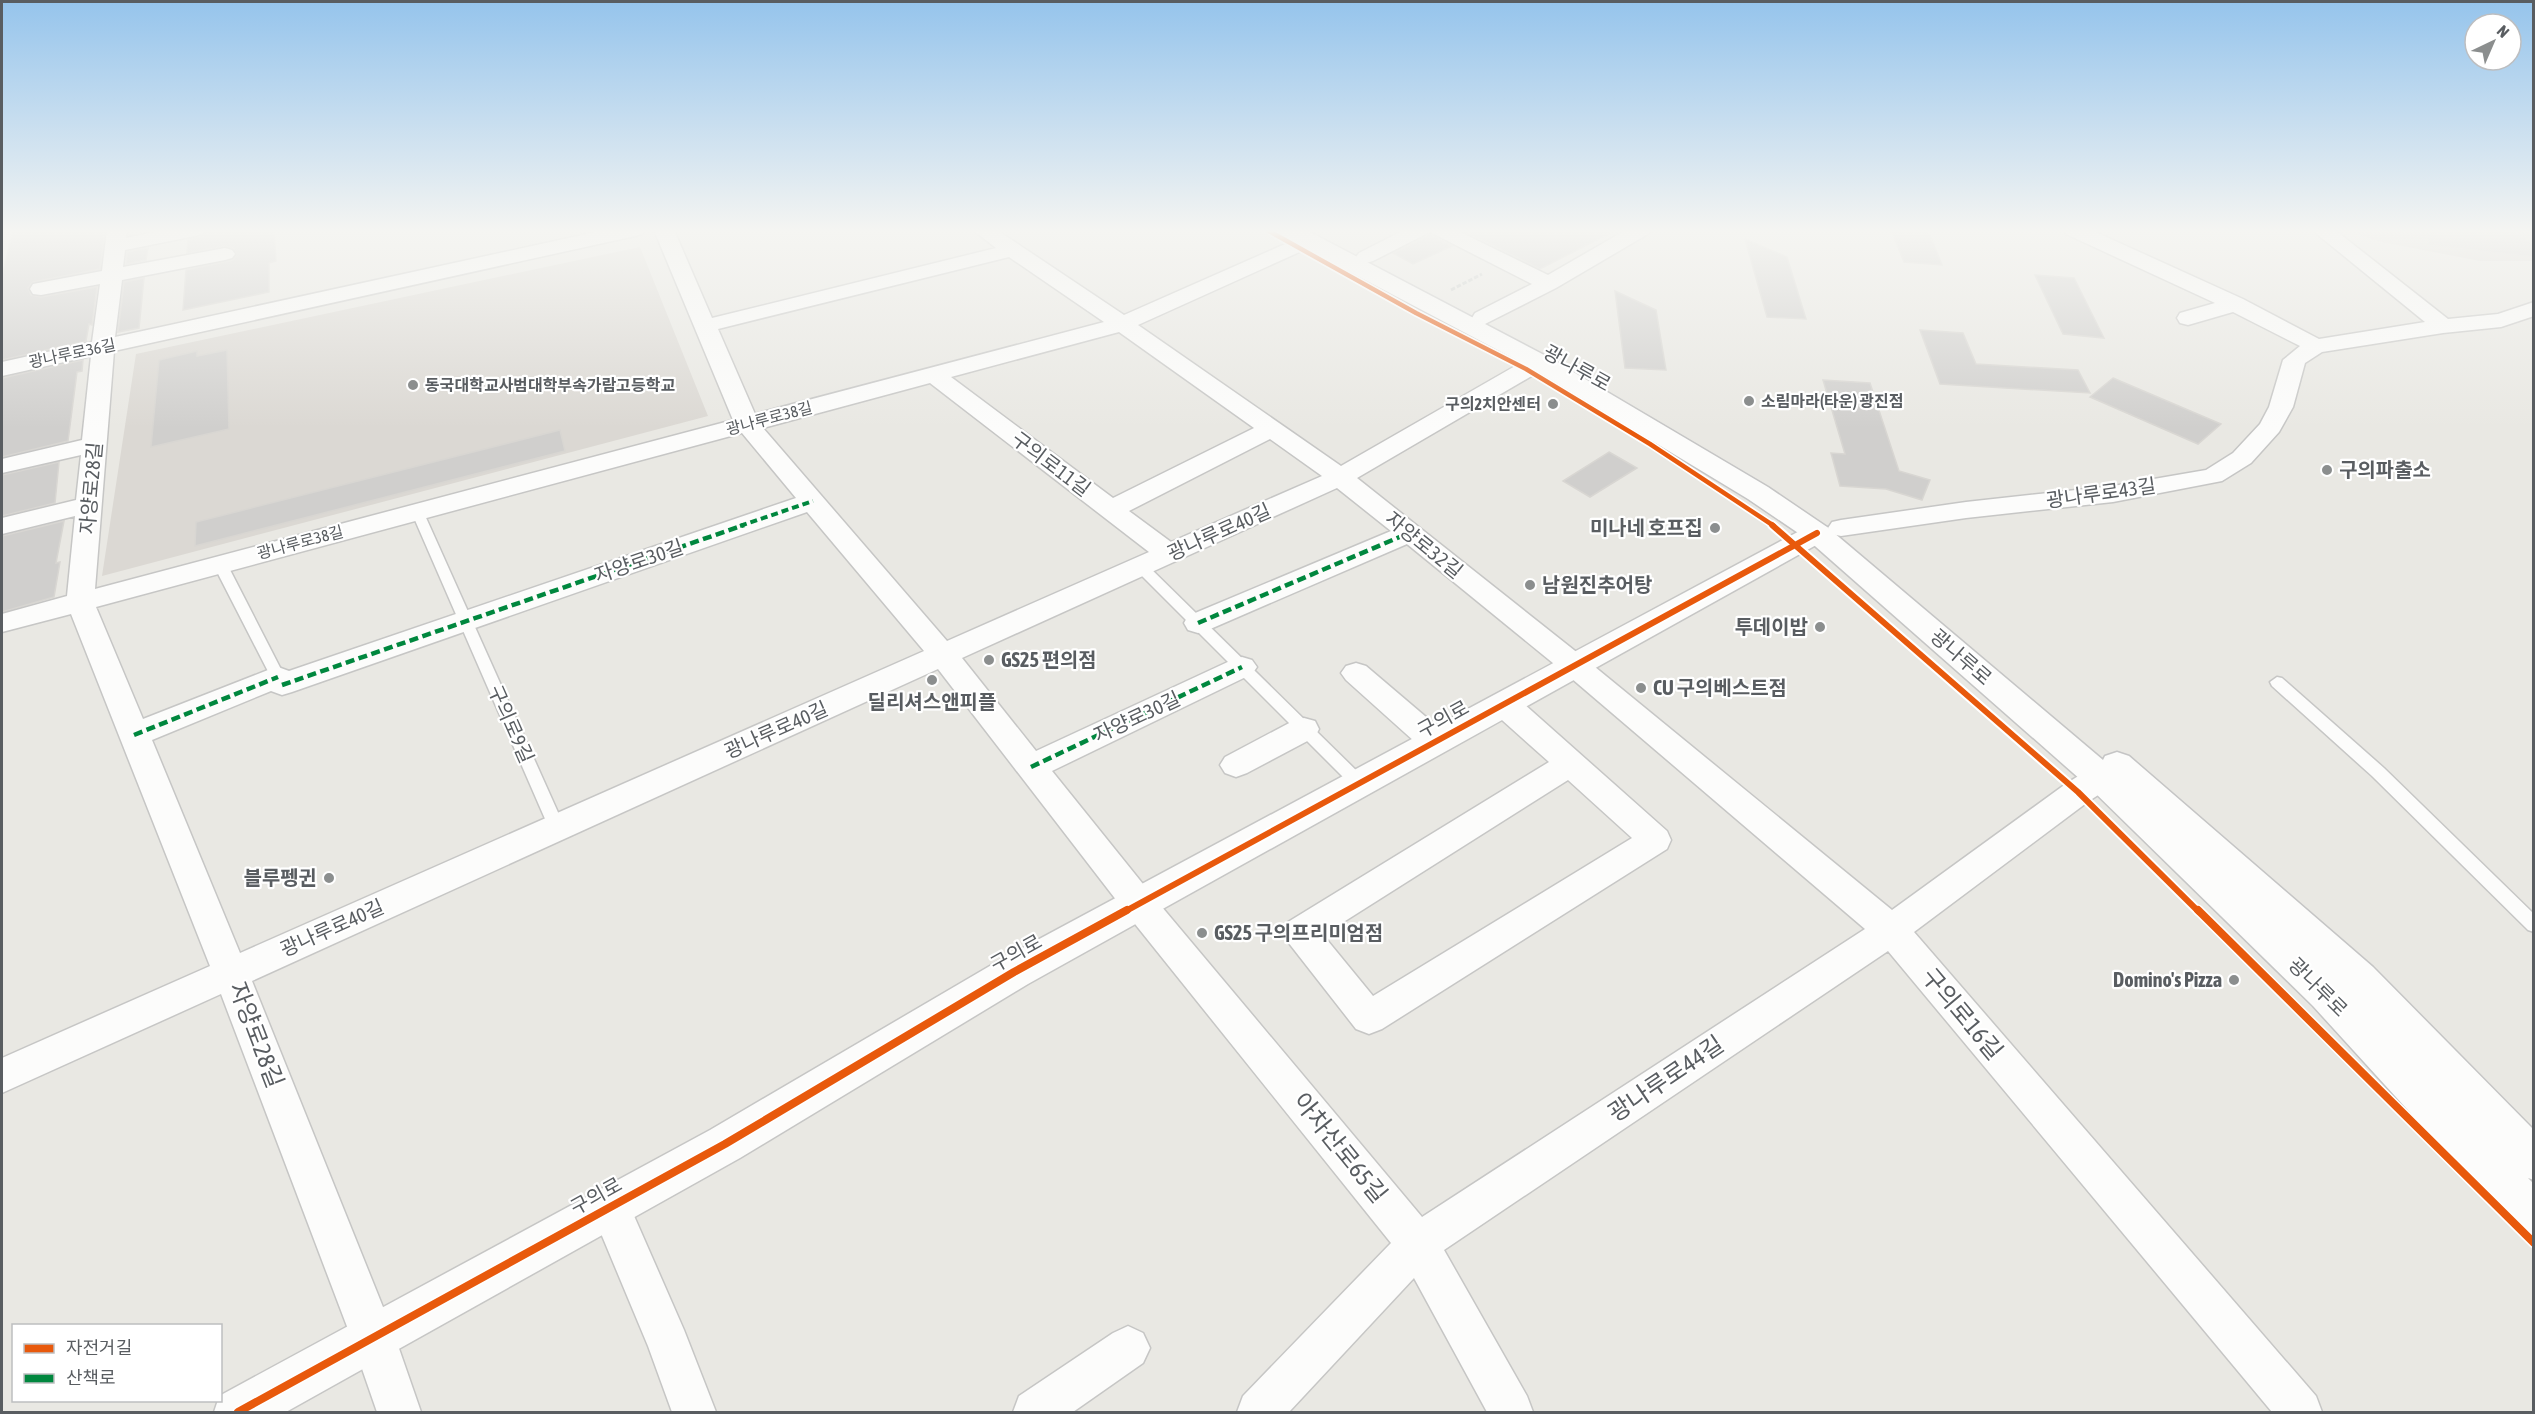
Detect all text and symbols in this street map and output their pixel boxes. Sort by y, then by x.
north arrow [2463,12,2523,72]
text: N [2494,21,2513,41]
street label: 광나루로36길 [27,335,117,371]
street label: 광나루로 [1539,340,1615,395]
place label: 동국대학교사범대학부속가람고등학교 [425,376,676,394]
marker: 동국대학교사범대학부속가람고등학교 [406,378,420,392]
place label: 소림마라(타운) 광진점 [1761,392,1903,410]
marker: 소림마라(타운) 광진점 [1742,394,1756,408]
place label: 구의2치안센터 [1445,395,1541,413]
marker: 구의2치안센터 [1546,397,1560,411]
street label: 광나루로38길 [724,398,814,438]
street label: 구의로11길 [1007,427,1095,501]
street label: 자양로28길 [75,441,106,535]
place label: 구의파출소 [2339,458,2431,481]
marker: 구의파출소 [2320,463,2334,477]
street label: 광나루로43길 [2044,473,2157,512]
street label: 광나루로40길 [1164,499,1274,565]
street label: 자양로32길 [1381,507,1467,583]
place label: 미나네 호프집 [1590,516,1703,539]
marker: 미나네 호프집 [1708,521,1722,535]
street label: 광나루로38길 [255,522,345,562]
street label: 자양로30길 [591,535,686,586]
place label: 남원진추어탕 [1542,573,1652,596]
marker: 남원진추어탕 [1523,578,1537,592]
place label: 투데이밥 [1734,615,1809,638]
marker: 투데이밥 [1813,620,1827,634]
street label: 광나루로 [1926,624,1997,689]
place label: GS25 편의점 [1001,648,1097,671]
marker: GS25 편의점 [982,653,996,667]
marker: 딜리셔스앤피플 [925,673,939,687]
place label: CU 구의베스트점 [1653,676,1787,699]
street label: 구의로9길 [484,681,539,766]
marker: CU 구의베스트점 [1634,681,1648,695]
street label: 자양로30길 [1090,687,1184,746]
place label: 딜리셔스앤피플 [868,690,996,713]
street label: 구의로 [1413,695,1472,742]
street label: 광나루로40길 [721,697,831,763]
place label: 블루펭귄 [243,866,317,889]
marker: 블루펭귄 [322,871,336,885]
street label: 광나루로40길 [277,895,387,961]
place label: GS25 구의프리미엄점 [1214,921,1383,944]
marker: GS25 구의프리미엄점 [1195,926,1209,940]
street label: 구의로 [986,929,1045,976]
street label: 광나루로 [2284,952,2353,1021]
street label: 구의로16길 [1916,963,2008,1065]
place label: Domino's Pizza [2113,968,2222,991]
marker: Domino's Pizza [2227,973,2241,987]
street label: 자양로28길 [224,978,289,1091]
street label: 광나루로44길 [1603,1030,1728,1127]
street label: 아차산로65길 [1288,1088,1393,1208]
street label: 구의로 [566,1172,625,1219]
legend [12,1324,222,1402]
text: 자전거길 [66,1337,132,1358]
text: 산책로 [66,1367,116,1388]

